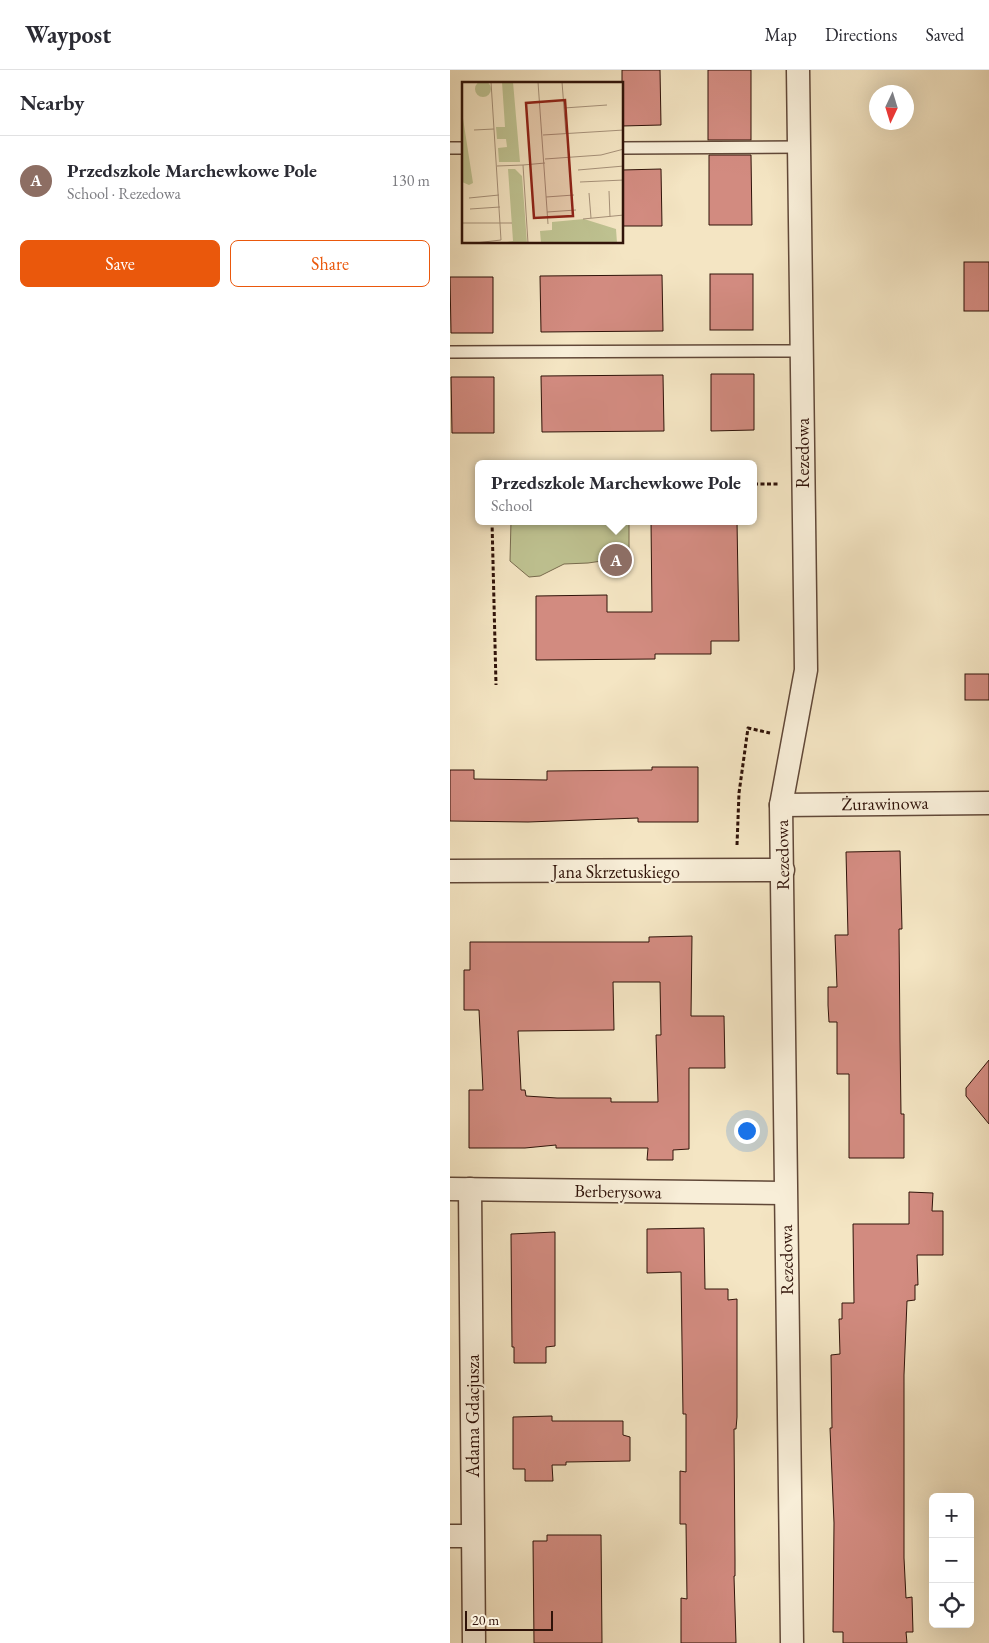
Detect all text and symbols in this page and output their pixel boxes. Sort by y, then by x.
text: Waypost [25,19,111,50]
text: Map [765,23,797,46]
text: Directions [825,23,897,46]
text: Saved [925,23,964,46]
inset map [462,82,624,244]
north arrow [869,85,914,130]
text: Nearby [20,89,84,116]
text: Przedszkole Marchewkowe Pole [67,158,317,183]
text: A [30,170,42,191]
text: 130 m [391,170,430,191]
text: School · Rezedowa [67,183,181,204]
button: Save [20,240,220,287]
button: Share [230,240,430,287]
street label: Rezedowa [791,417,814,488]
popup [475,460,757,525]
text: Przedszkole Marchewkowe Pole [491,470,741,495]
text: School [491,495,533,516]
pin: A [600,541,632,579]
street label: Żurawinowa [841,791,930,815]
street label: Rezedowa [770,819,794,890]
street label: Jana Skrzetuskiego [550,860,680,883]
your location [734,1118,760,1144]
street label: Berberysowa [574,1179,663,1203]
street label: Rezedowa [774,1224,798,1295]
street label: Adama Gdacjusza [461,1354,484,1479]
map controls [929,1493,974,1628]
button: + [929,1493,974,1538]
button: − [929,1538,974,1583]
button: locate [929,1583,974,1628]
scale bar [465,1608,552,1631]
text: 20 m [472,1611,499,1629]

